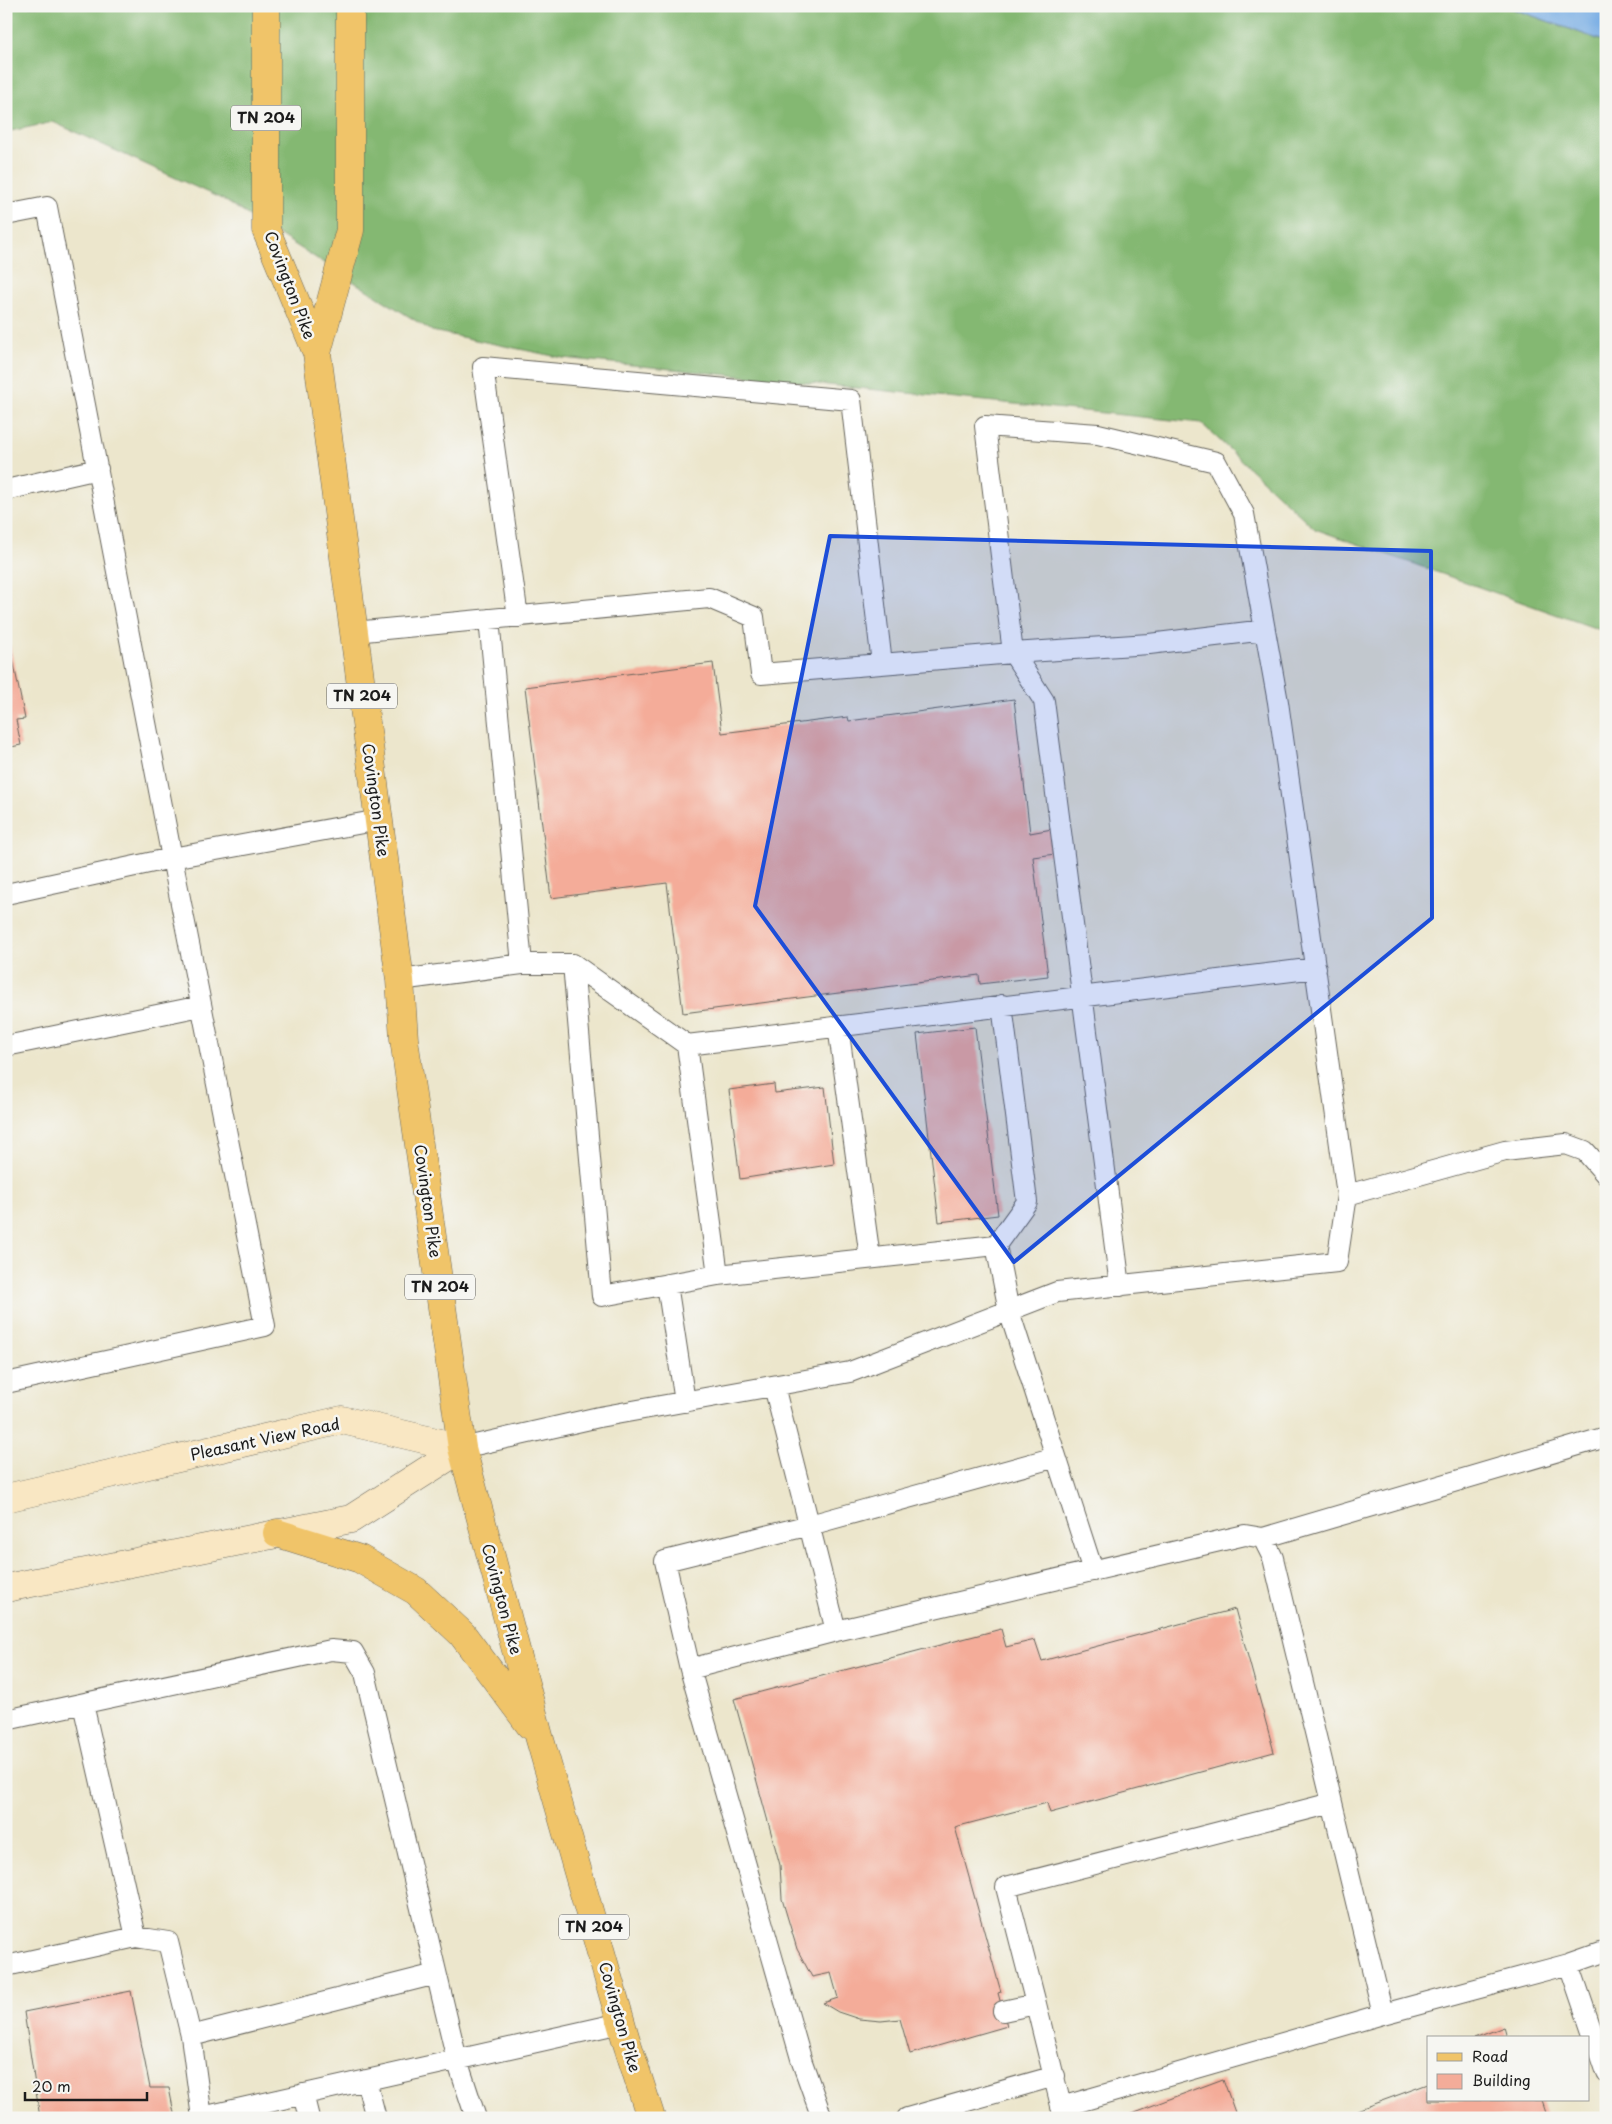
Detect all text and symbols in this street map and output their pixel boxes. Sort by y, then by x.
road number: TN 204 [231,106,301,130]
street label: Covington Pike [259,227,323,342]
road number: TN 204 [327,684,397,708]
street label: Covington Pike [357,742,397,858]
street label: Covington Pike [409,1143,449,1259]
road number: TN 204 [405,1274,475,1300]
street label: Pleasant View Road [188,1410,342,1466]
street label: Covington Pike [477,1540,529,1657]
road number: TN 204 [559,1914,629,1940]
street label: Covington Pike [594,1959,648,2075]
legend [1427,2036,1590,2102]
text: Road [1472,2044,1508,2067]
text: Building [1472,2068,1531,2091]
scale bar [25,2069,148,2101]
text: 20 m [32,2074,71,2097]

